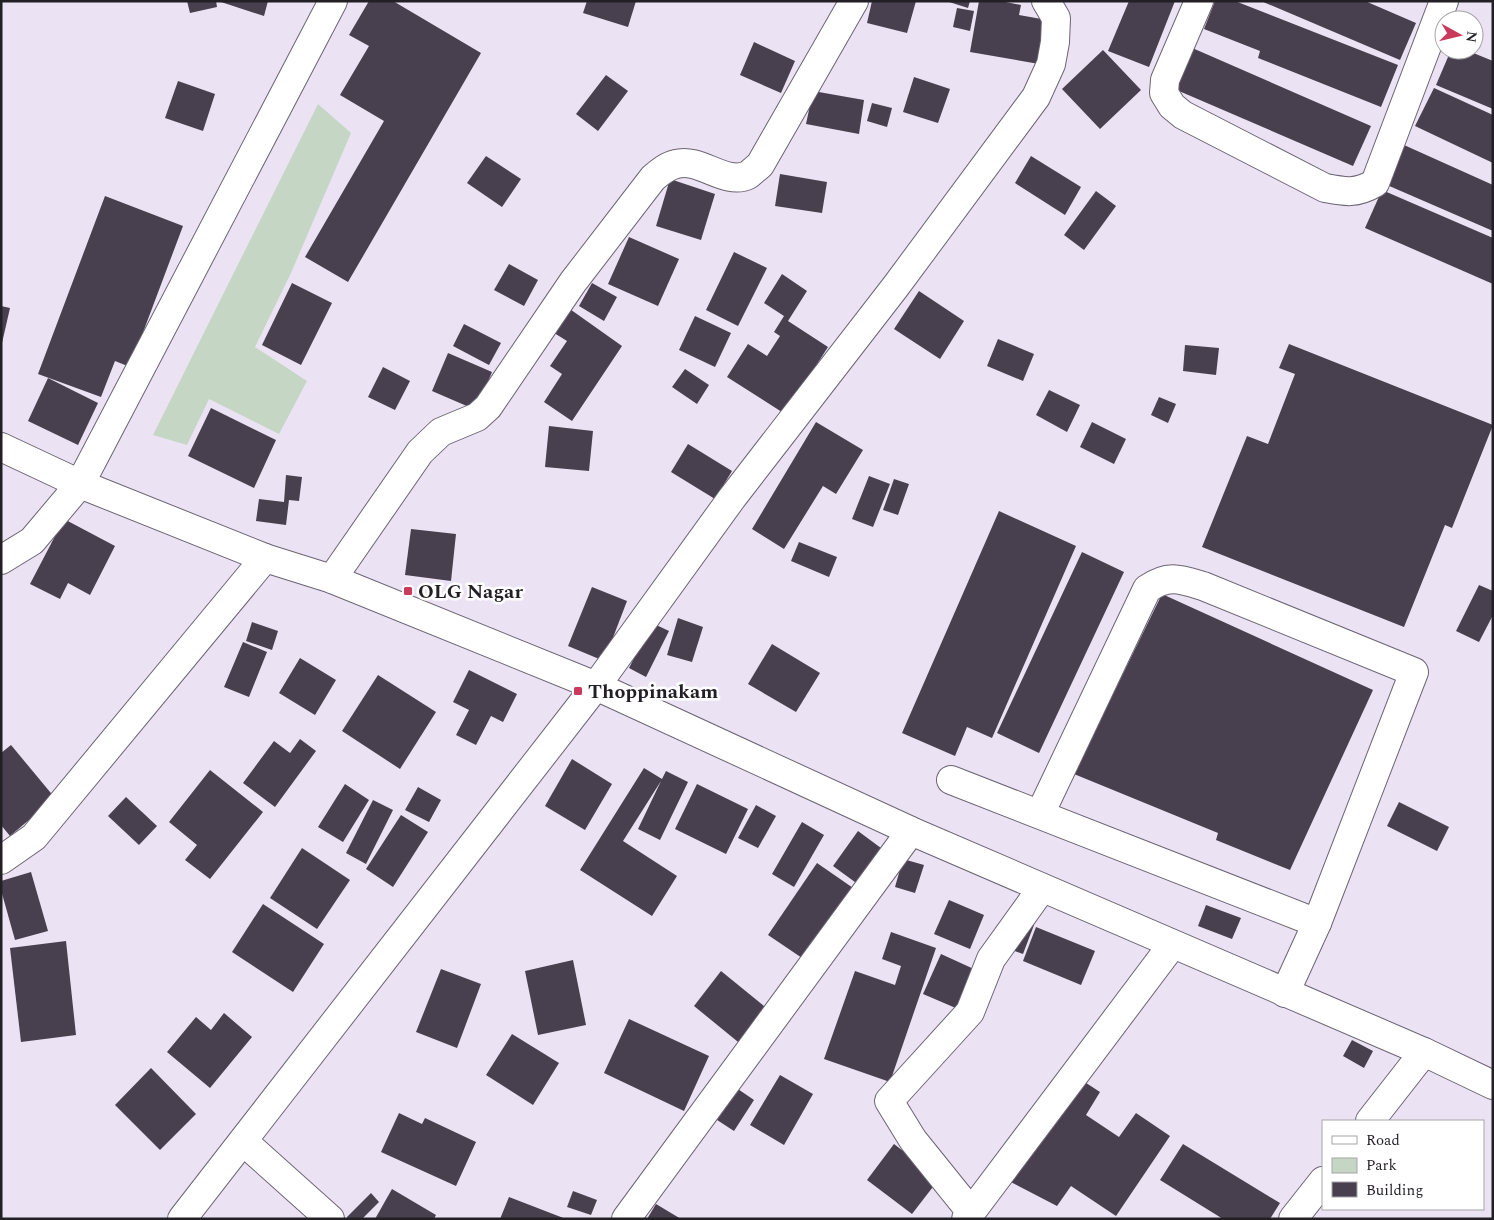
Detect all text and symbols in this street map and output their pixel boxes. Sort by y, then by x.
north arrow [1434,10,1484,60]
text: N [1460,30,1483,44]
place label: OLG Nagar [418,577,523,607]
marker: OLG Nagar [402,585,414,597]
place label: Thoppinakam [588,677,718,707]
marker: Thoppinakam [572,685,584,697]
legend [1322,1120,1484,1210]
text: Road [1366,1129,1400,1152]
text: Park [1366,1154,1397,1177]
text: Building [1366,1179,1423,1202]

